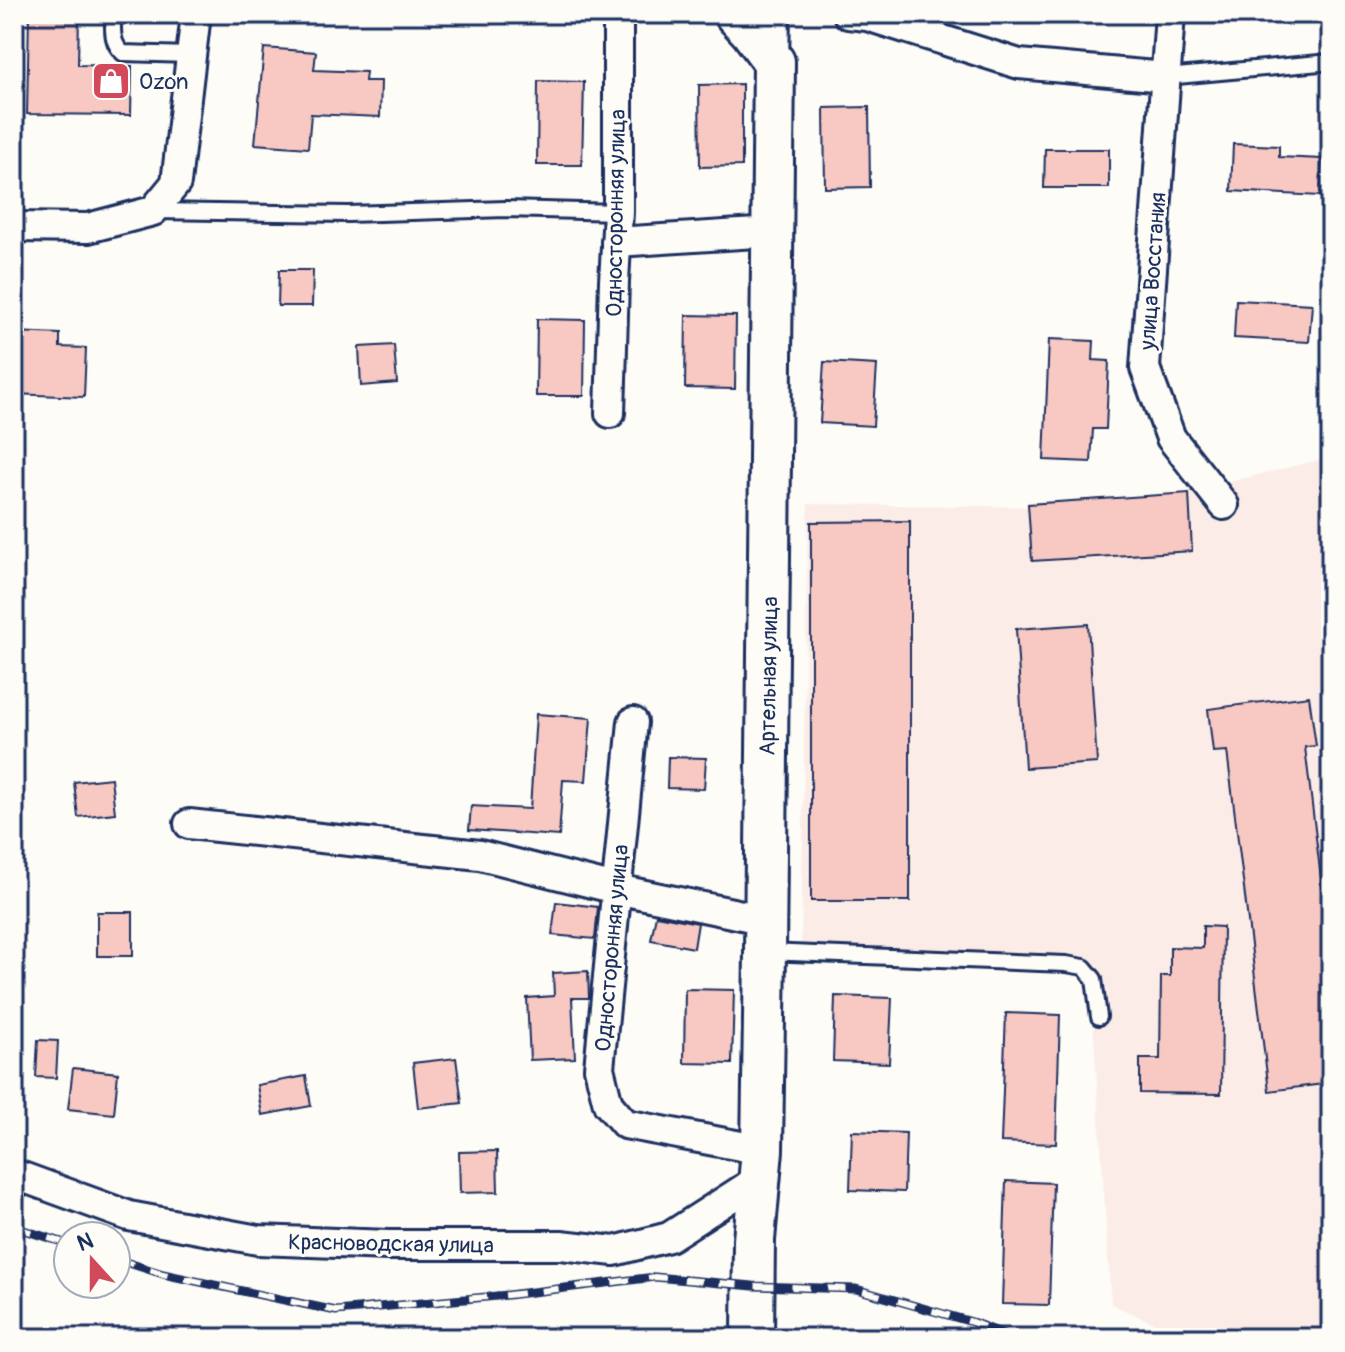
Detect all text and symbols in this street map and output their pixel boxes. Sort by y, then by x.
shop icon: Ozon [90,60,132,102]
place label: Ozon [139,68,188,96]
street label: Односторонняя улица [600,109,632,317]
street label: улица Восстания [1133,191,1172,352]
street label: Артельная улица [754,596,784,756]
street label: Односторонняя улица [589,843,635,1053]
north arrow [52,1220,132,1300]
text: N [73,1226,97,1258]
street label: Красноводская улица [288,1228,494,1260]

